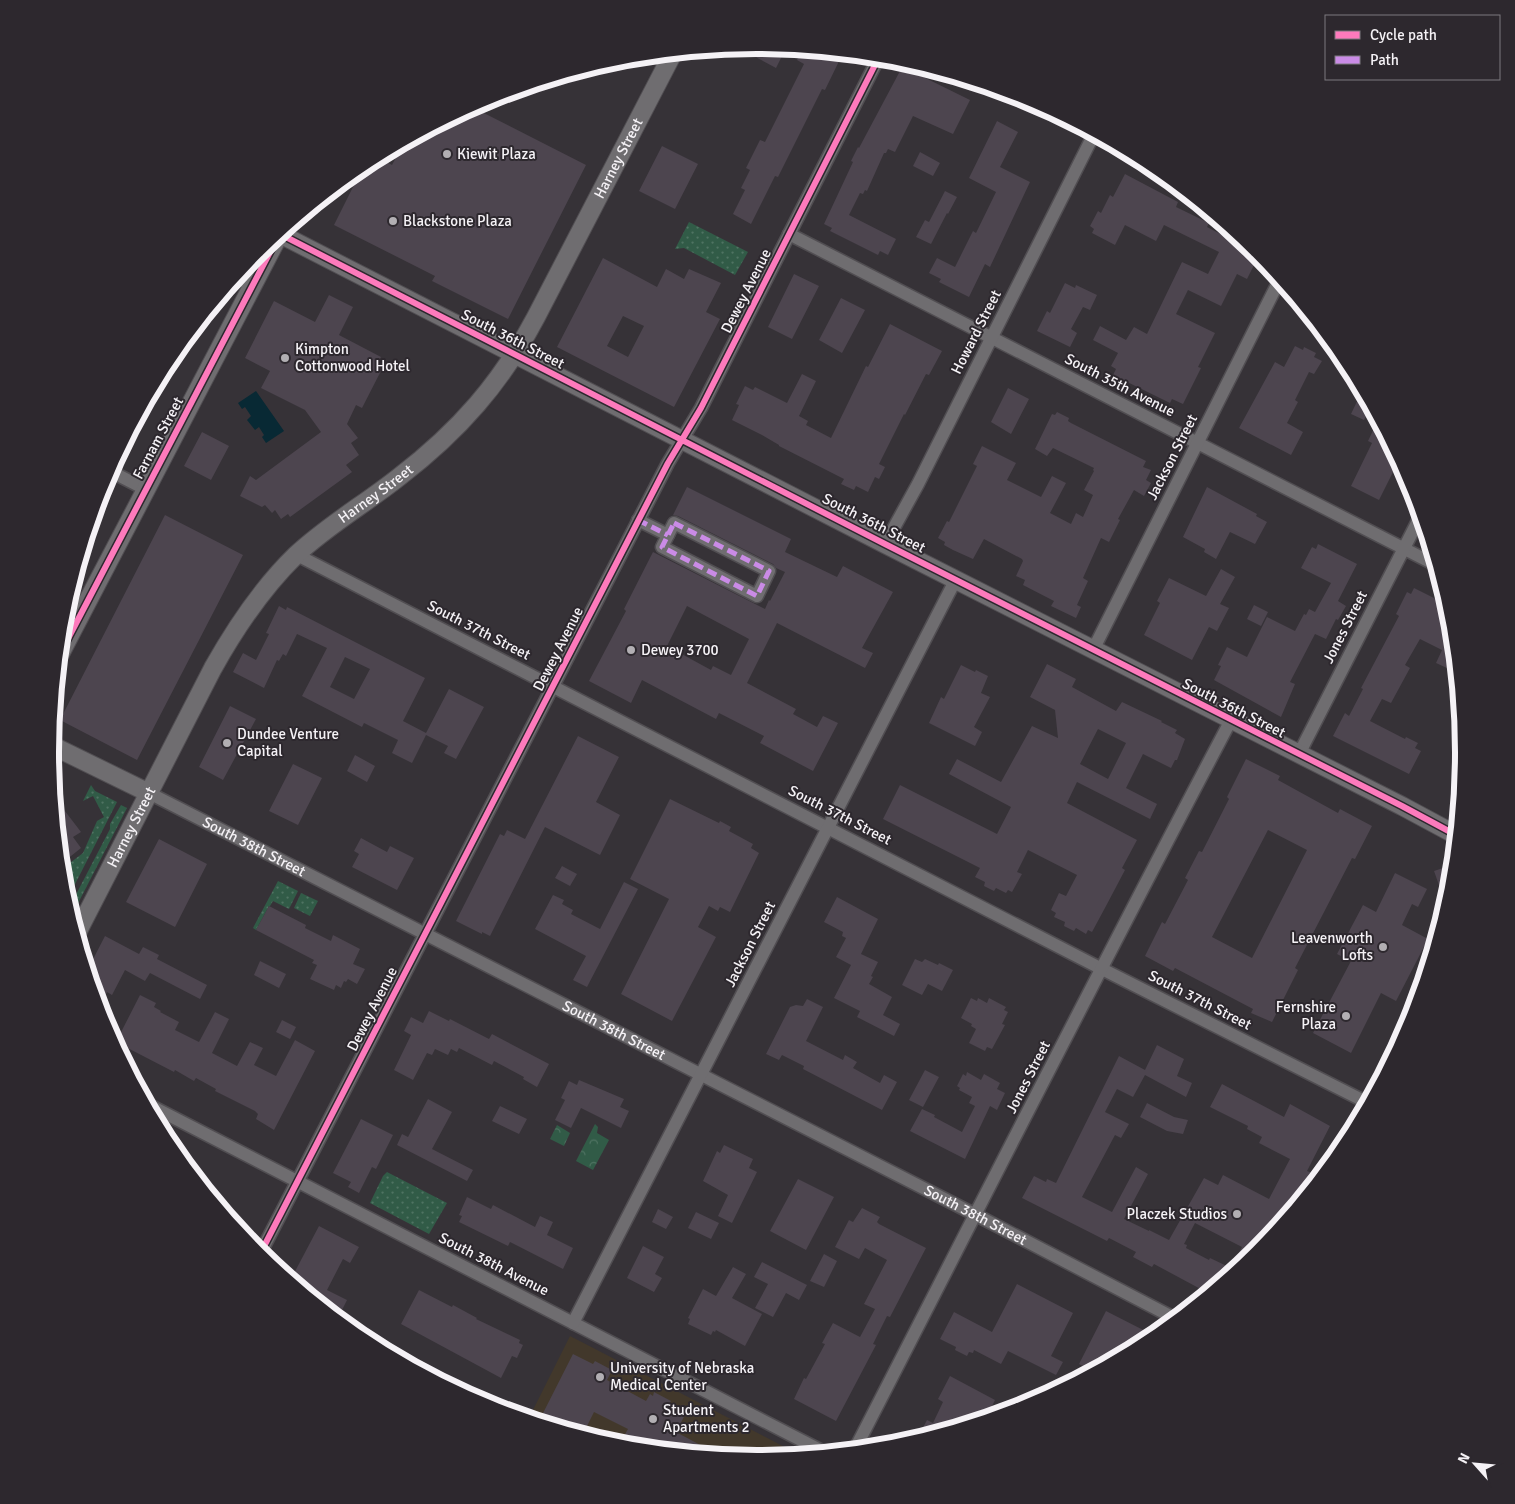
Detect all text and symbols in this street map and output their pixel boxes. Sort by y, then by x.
legend [1325,15,1500,80]
text: Cycle path [1370,26,1437,44]
text: Path [1370,51,1399,69]
street label: Harney Street [590,115,647,202]
place label: Kiewit Plaza [457,145,536,163]
marker: Kiewit Plaza [441,148,453,160]
place label: Blackstone Plaza [403,212,512,230]
marker: Blackstone Plaza [387,215,399,227]
street label: Dewey Avenue [717,246,775,336]
street label: Howard Street [947,287,1005,377]
street label: South 36th Street [459,305,567,373]
place label: Kimpton Cottonwood Hotel [295,340,410,375]
street label: South 35th Avenue [1062,350,1178,420]
marker: Kimpton Cottonwood Hotel [279,352,291,364]
street label: Farnam Street [129,394,187,482]
street label: Jackson Street [1143,411,1201,503]
street label: Harney Street [335,460,417,527]
street label: South 36th Street [820,489,928,557]
street label: Jones Street [1319,588,1371,666]
street label: South 37th Street [425,596,533,664]
street label: Dewey Avenue [529,604,587,694]
place label: Dewey 3700 [641,641,719,659]
marker: Dewey 3700 [625,644,637,656]
street label: South 36th Street [1180,674,1288,742]
place label: Dundee Venture Capital [237,725,339,760]
marker: Dundee Venture Capital [221,737,233,749]
street label: South 37th Street [786,781,894,849]
street label: Harney Street [103,784,159,870]
street label: South 38th Street [200,813,309,880]
street label: Jackson Street [721,898,779,990]
place label: Leavenworth Lofts [1291,929,1373,964]
marker: Leavenworth Lofts [1377,941,1389,953]
street label: Dewey Avenue [343,964,401,1054]
street label: South 37th Street [1146,966,1254,1034]
street label: South 38th Street [559,997,668,1064]
place label: Fernshire Plaza [1276,998,1336,1033]
marker: Fernshire Plaza [1340,1010,1352,1022]
street label: Jones Street [1002,1038,1054,1116]
street label: South 38th Street [921,1181,1030,1249]
place label: Placzek Studios [1127,1205,1227,1223]
marker: Placzek Studios [1231,1208,1243,1220]
street label: South 38th Avenue [436,1229,552,1299]
place label: University of Nebraska Medical Center [610,1359,754,1394]
marker: University of Nebraska Medical Center [594,1371,606,1383]
place label: Student Apartments 2 [663,1401,750,1436]
marker: Student Apartments 2 [647,1413,659,1425]
north arrow [1450,1439,1500,1489]
text: N [1454,1450,1474,1467]

